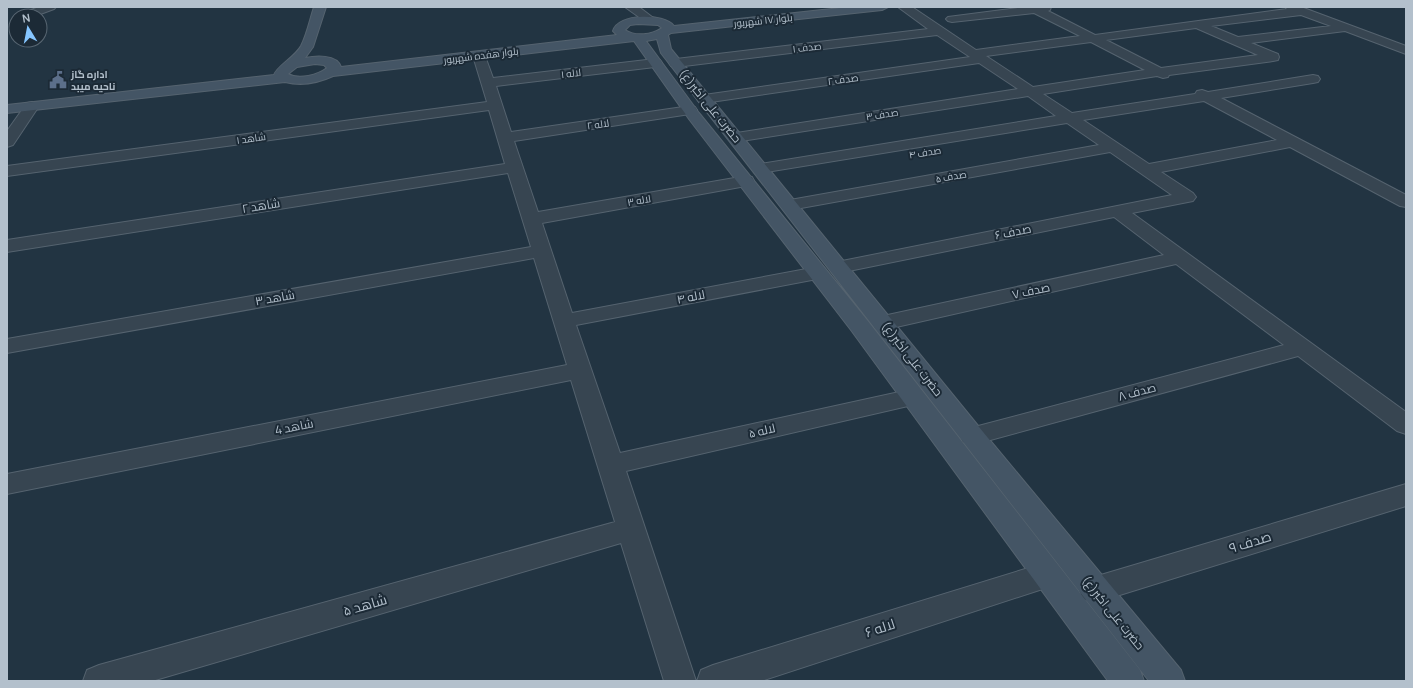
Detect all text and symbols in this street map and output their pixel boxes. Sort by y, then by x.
north arrow [8,8,48,48]
text: N [21,10,31,26]
street label: بلوار ۱۷ شهریور [732,10,793,30]
street label: صدف ۱ [792,38,822,56]
street label: بلوار هفده شهریور [442,43,519,67]
street label: لاله ۱ [560,65,582,81]
street label: حضرت علی اکبر(ع) [675,65,745,146]
place label: اداره گاز ناحیه میبد [70,67,115,93]
public building icon: اداره گاز ناحیه میبد [48,70,68,90]
street label: صدف ۲ [827,70,859,88]
street label: صدف ۳ [865,105,899,123]
street label: لاله ۲ [586,116,610,132]
street label: شاهد ۱ [235,129,267,147]
street label: صدف ۴ [908,143,942,161]
street label: صدف ۵ [934,166,968,186]
street label: لاله ۳ [626,191,652,209]
street label: شاهد ۲ [241,194,281,217]
street label: صدف ۶ [993,220,1033,243]
street label: صدف ۷ [1010,278,1052,303]
street label: لاله ۴ [675,285,706,308]
street label: شاهد ۳ [254,286,296,309]
street label: حضرت علی اکبر(ع) [878,318,947,400]
street label: صدف ۸ [1116,378,1158,405]
street label: شاهد 4 [273,414,315,439]
street label: لاله ۵ [747,419,777,442]
street label: صدف ۹ [1226,526,1273,557]
street label: حضرت علی اکبر(ع) [1078,572,1148,653]
street label: شاهد ۵ [341,589,389,620]
street label: لاله ۶ [862,614,897,641]

